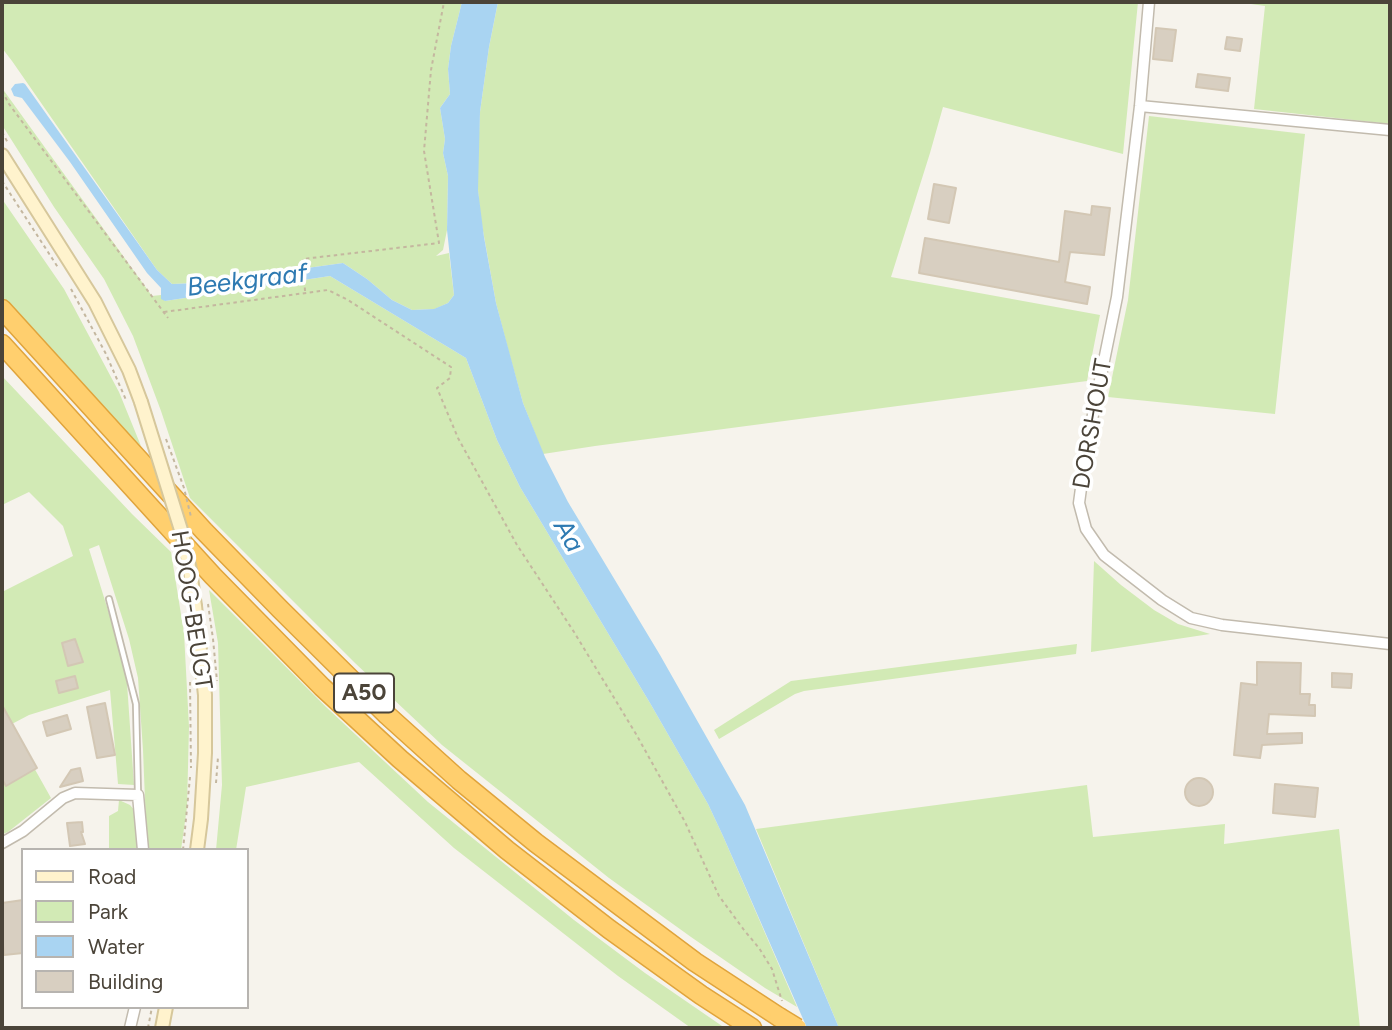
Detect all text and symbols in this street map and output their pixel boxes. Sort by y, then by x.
water label: Beekgraaf [185,258,309,304]
street label: DORSHOUT [1067,357,1119,491]
water label: Aa [546,514,590,558]
street label: HOOG-BEUGT [164,528,218,692]
road number: A50 [334,674,394,712]
legend [21,848,248,1009]
text: Road [88,864,136,889]
text: Park [88,899,128,924]
text: Water [88,934,144,959]
text: Building [88,969,163,994]

